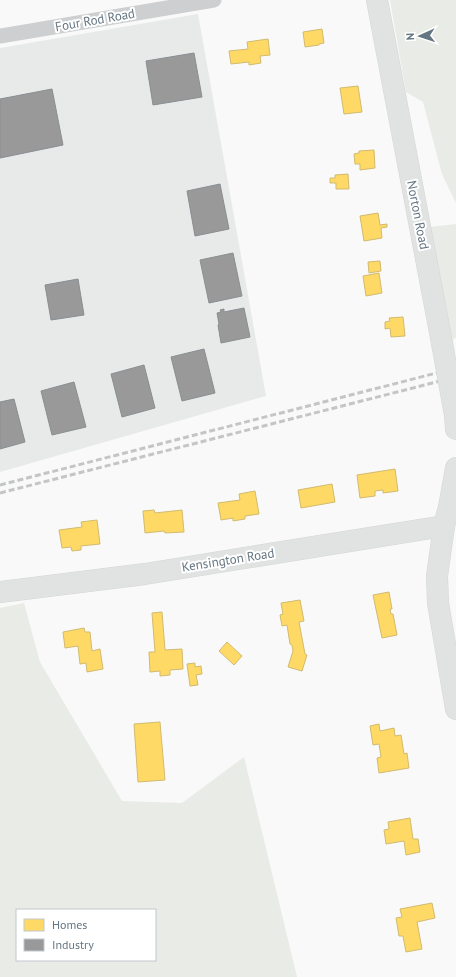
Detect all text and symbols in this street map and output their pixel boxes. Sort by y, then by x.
street label: Four Rod Road [54,5,136,35]
north arrow [400,16,440,56]
text: N [403,33,417,41]
street label: Norton Road [403,179,433,251]
street label: Kensington Road [181,544,275,576]
legend [16,909,156,961]
text: Homes [52,917,87,932]
text: Industry [52,937,94,952]

